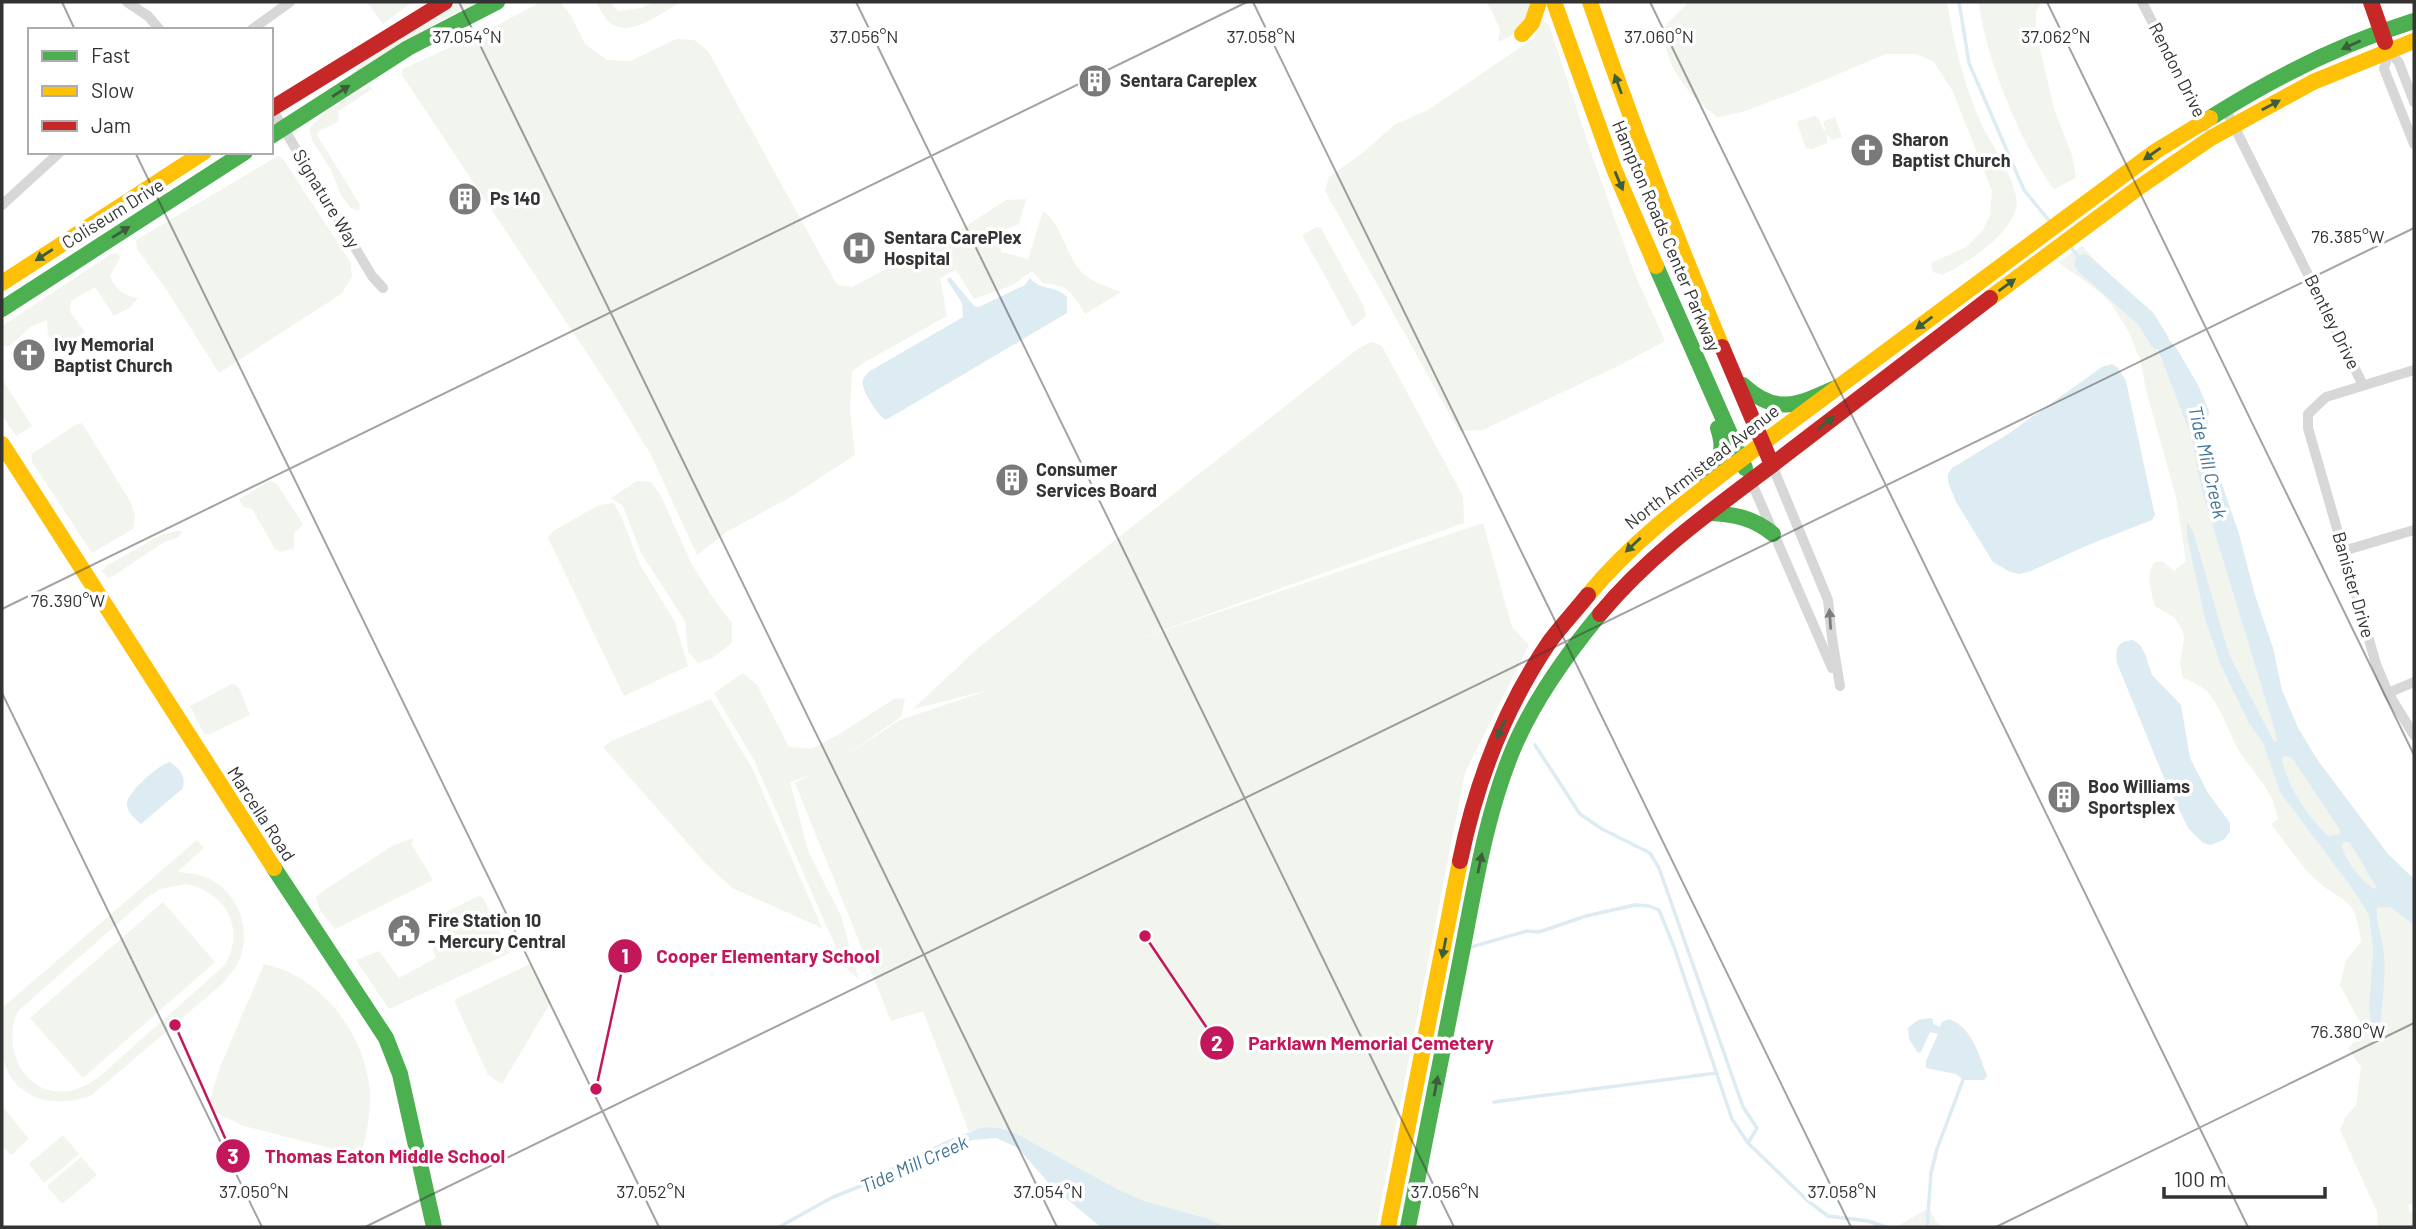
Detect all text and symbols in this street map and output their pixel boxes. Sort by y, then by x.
street label: Rendon Drive [2145,19,2211,121]
text: 37.054°N [432,25,502,47]
text: 37.056°N [829,25,899,47]
text: 37.058°N [1226,25,1296,47]
text: 37.060°N [1624,25,1694,47]
text: 37.062°N [2021,25,2091,47]
legend [28,28,273,154]
one-way arrow [2340,40,2361,51]
text: Fast [91,42,131,67]
building icon: Sentara Careplex [1076,62,1114,100]
place label: Sentara Careplex [1120,69,1258,91]
one-way arrow [1612,73,1623,94]
text: Slow [91,77,134,102]
one-way arrow [332,84,350,98]
one-way arrow [2261,100,2281,112]
text: Jam [91,112,131,137]
street label: Hampton Roads Center Parkway [1608,117,1726,355]
place label: Sharon Baptist Church [1892,128,2011,171]
church icon: Sharon Baptist Church [1848,131,1886,169]
street label: Signature Way [289,145,365,252]
one-way arrow [2143,147,2161,161]
one-way arrow [1613,171,1625,191]
street label: Coliseum Drive [57,173,167,253]
building icon: Ps 140 [446,180,484,218]
place label: Ps 140 [490,187,541,209]
text: 76.385°W [2311,225,2385,247]
one-way arrow [111,226,131,239]
place label: Sentara CarePlex Hospital [884,226,1022,269]
hospital icon: Sentara CarePlex Hospital [840,229,878,267]
one-way arrow [34,249,54,262]
street label: Bentley Drive [2301,271,2365,373]
one-way arrow [1998,278,2016,292]
one-way arrow [1915,316,1933,331]
place label: Ivy Memorial Baptist Church [54,333,173,376]
church icon: Ivy Memorial Baptist Church [10,336,48,374]
street label: North Armistead Avenue [1620,399,1783,533]
water label: Tide Mill Creek [2184,403,2233,521]
one-way arrow [1817,416,1835,431]
place label: Consumer Services Board [1036,458,1157,501]
building icon: Consumer Services Board [993,461,1031,499]
street label: Banister Drive [2328,529,2380,640]
one-way arrow [1624,537,1642,553]
text: 76.390°W [31,589,105,611]
one-way arrow [1824,607,1835,629]
one-way arrow [1495,718,1506,739]
street label: Marcella Road [223,762,301,865]
place label: Boo Williams Sportsplex [2088,775,2190,818]
building icon: Boo Williams Sportsplex [2045,778,2083,816]
one-way arrow [1475,852,1486,874]
place label: Fire Station 10 - Mercury Central [428,909,566,952]
public building icon: Fire Station 10 - Mercury Central [385,912,423,950]
callout: Cooper Elementary School [607,936,893,976]
one-way arrow [1438,937,1449,959]
text: 1 [621,943,629,968]
text: Cooper Elementary School [656,944,880,967]
text: 76.380°W [2311,1020,2385,1042]
callout: Parklawn Memorial Cemetery [1200,1023,1508,1063]
text: 2 [1211,1030,1223,1055]
text: Parklawn Memorial Cemetery [1248,1031,1494,1054]
one-way arrow [1431,1075,1442,1097]
water label: Tide Mill Creek [856,1129,972,1197]
callout: Thomas Eaton Middle School [216,1136,519,1176]
text: 3 [227,1143,239,1168]
text: Thomas Eaton Middle School [265,1144,505,1167]
scale bar [2164,1156,2325,1200]
text: 100 m [2174,1166,2227,1191]
text: 37.050°N [219,1180,289,1202]
text: 37.052°N [616,1180,686,1202]
text: 37.054°N [1013,1180,1083,1202]
text: 37.056°N [1410,1180,1480,1202]
text: 37.058°N [1807,1180,1877,1202]

